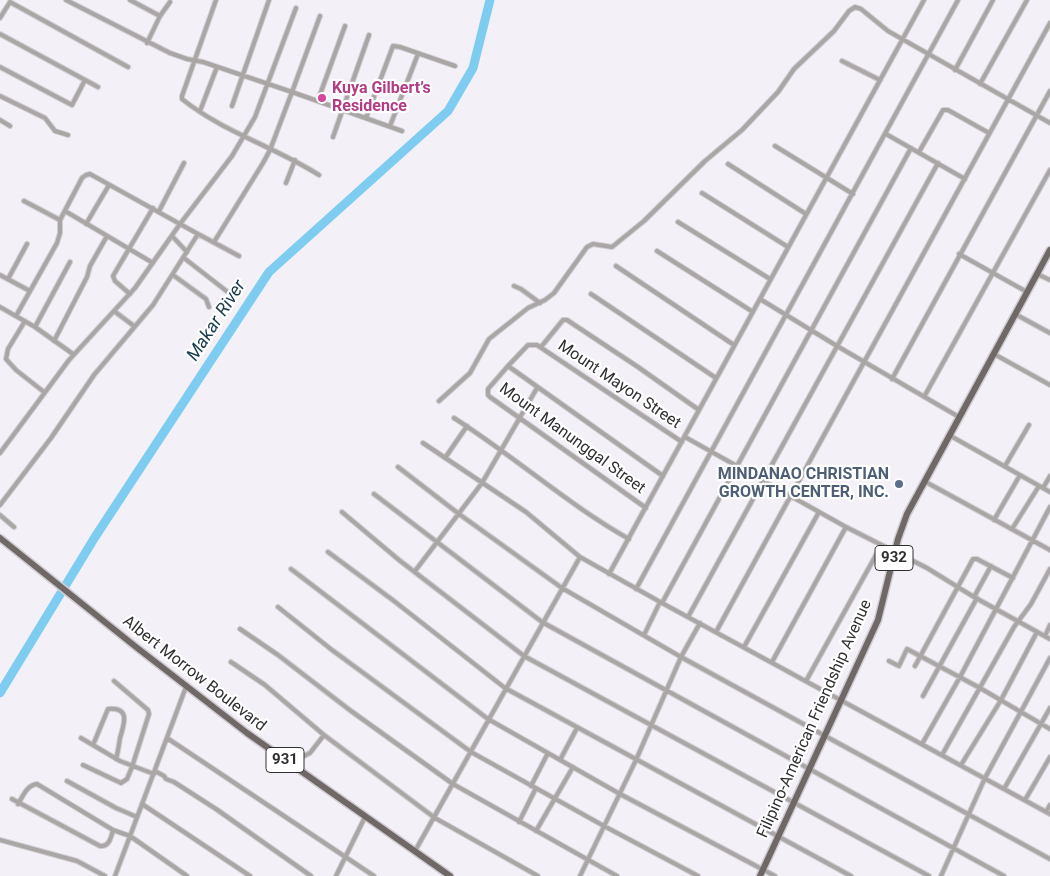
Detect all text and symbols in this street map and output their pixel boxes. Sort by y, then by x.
place label: Kuya Gilbert’s Residence [332,79,431,117]
marker: Kuya Gilbert’s Residence [316,92,328,104]
water label: Makar River [183,277,251,365]
street label: Mount Mayon Street [554,337,684,433]
street label: Mount Manunggal Street [495,380,649,498]
place label: MINDANAO CHRISTIAN GROWTH CENTER, INC. [718,465,889,503]
marker: MINDANAO CHRISTIAN GROWTH CENTER, INC. [893,478,905,490]
road number: 932 [875,546,913,570]
street label: Filipino-American Friendship Avenue [754,597,876,841]
street label: Albert Morrow Boulevard [119,612,269,736]
road number: 931 [266,748,304,772]

